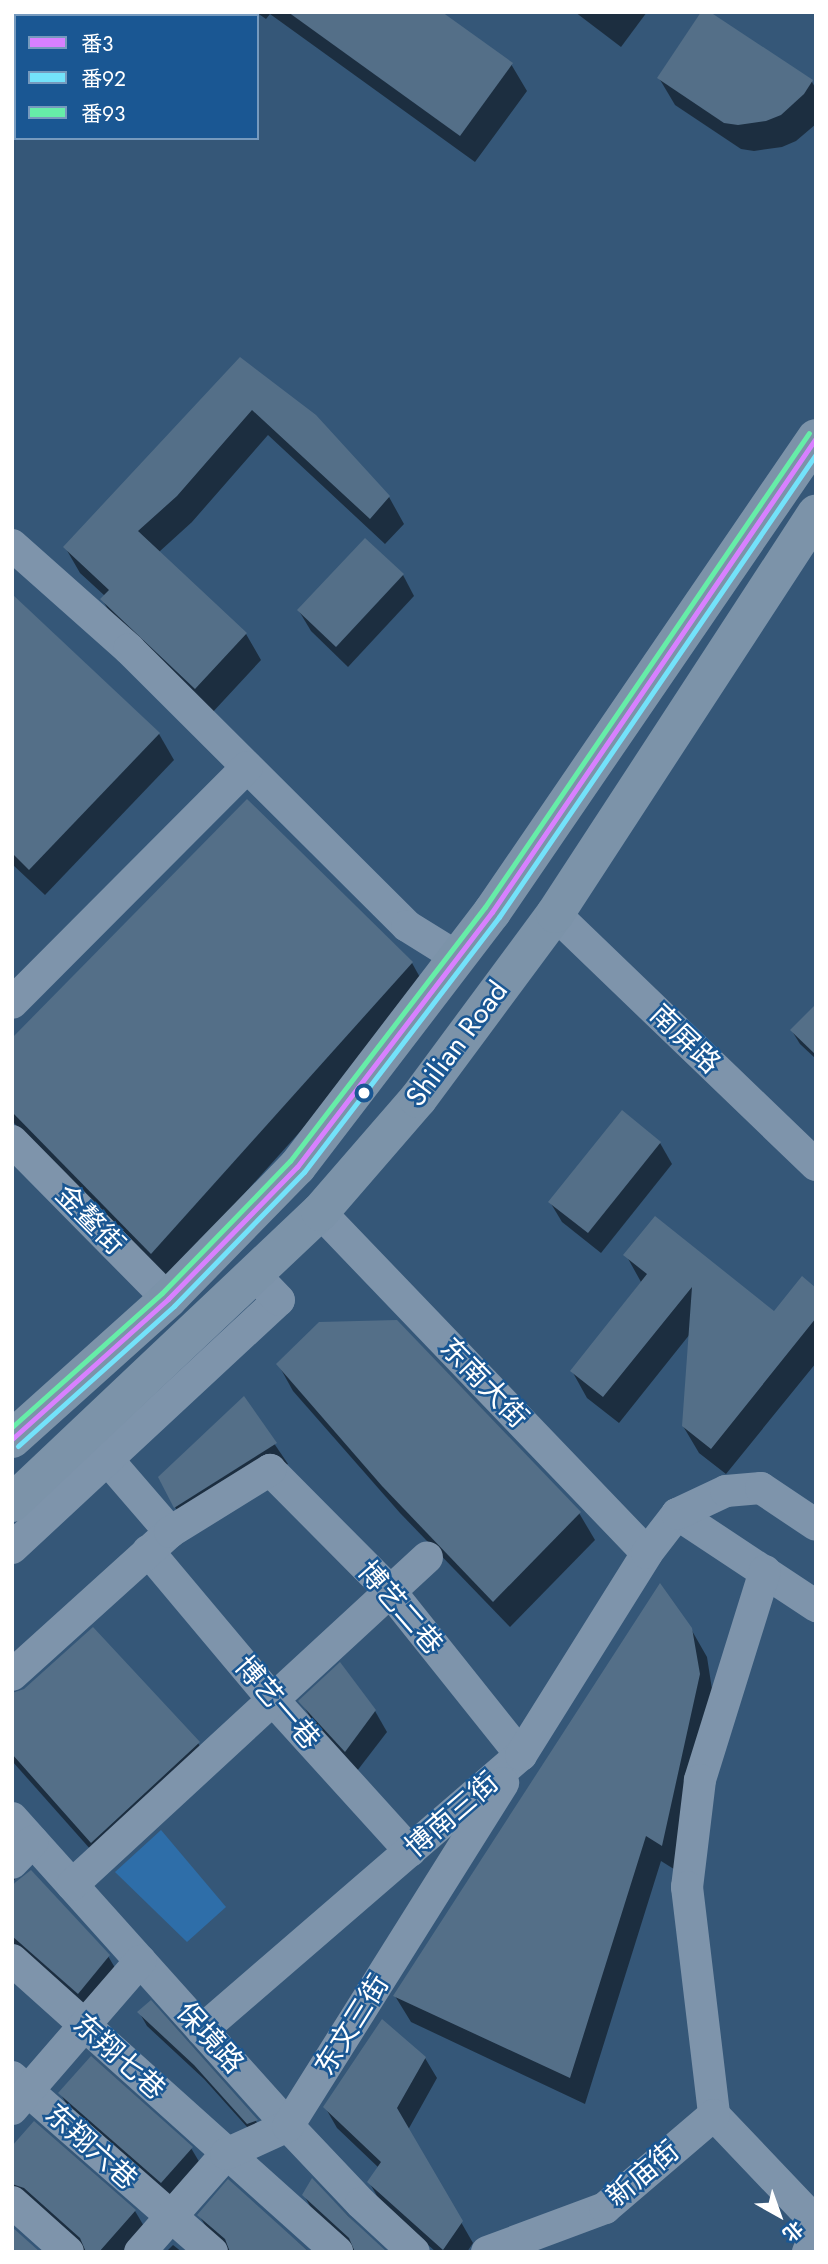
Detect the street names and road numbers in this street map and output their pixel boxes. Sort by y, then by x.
street label: Shilian Road [399,975,515,1113]
street label: 南屏路 [643,998,727,1080]
street label: 金鳌街 [48,1178,132,1262]
street label: 东南大街 [433,1331,535,1435]
street label: 博艺二巷 [351,1555,449,1661]
street label: 博艺一巷 [228,1650,326,1756]
street label: 博南三街 [399,1766,505,1864]
street label: 东文三街 [308,1969,396,2081]
street label: 保境路 [169,1996,251,2080]
street label: 东翔七巷 [66,2007,172,2107]
street label: 东翔六巷 [38,2097,144,2197]
street label: 新庙街 [600,2134,686,2214]

